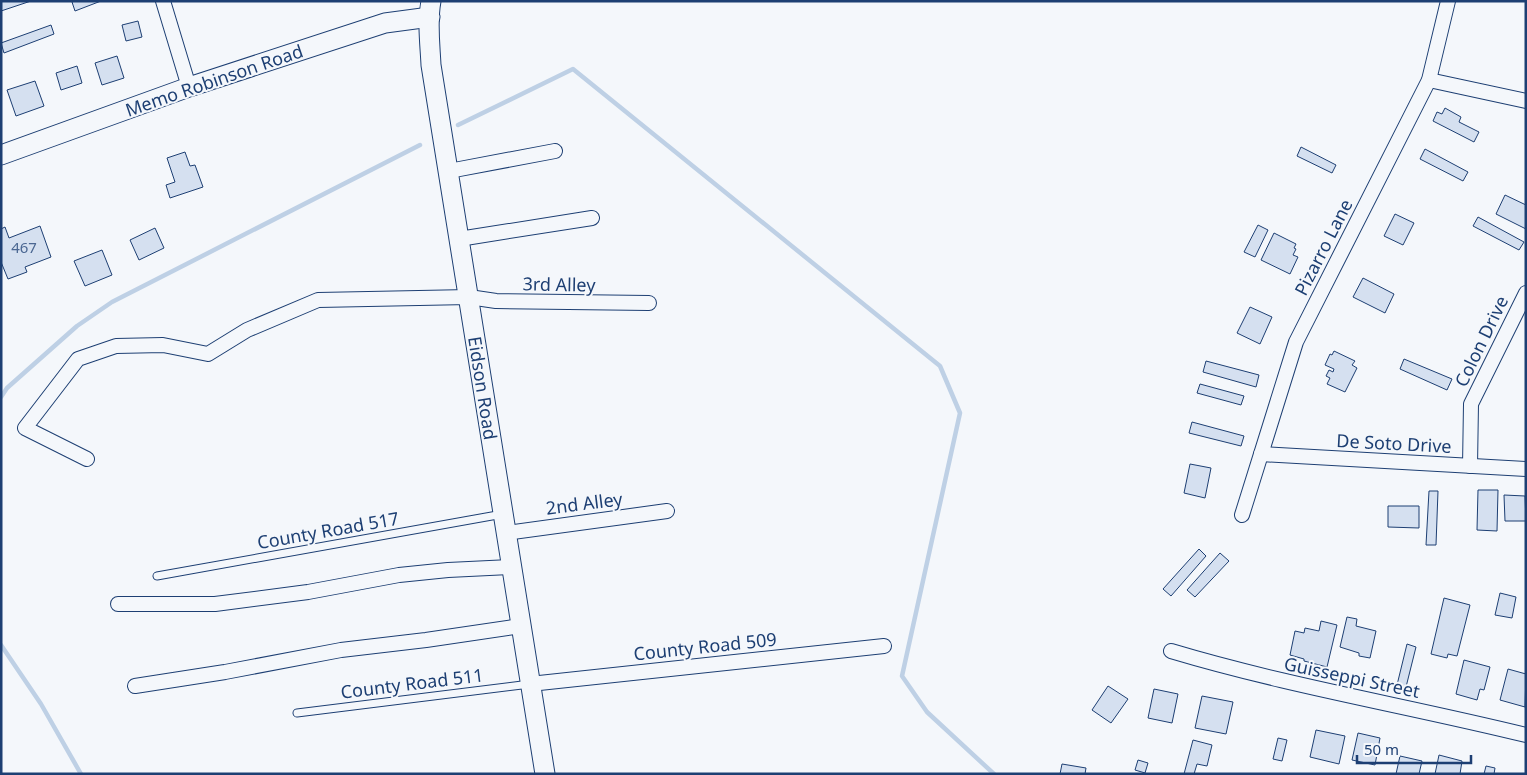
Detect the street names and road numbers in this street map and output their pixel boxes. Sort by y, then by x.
street label: Memo Robinson Road [122,38,306,122]
street label: Pizarro Lane [1288,195,1358,299]
street label: 3rd Alley [522,271,596,297]
street label: Colon Drive [1449,292,1513,390]
street label: Eidson Road [463,335,503,441]
street label: De Soto Drive [1336,428,1452,458]
street label: 2nd Alley [544,486,624,520]
street label: County Road 517 [255,506,401,554]
street label: County Road 509 [632,627,778,665]
street label: Guisseppi Street [1282,651,1422,703]
street label: County Road 511 [339,662,485,704]

